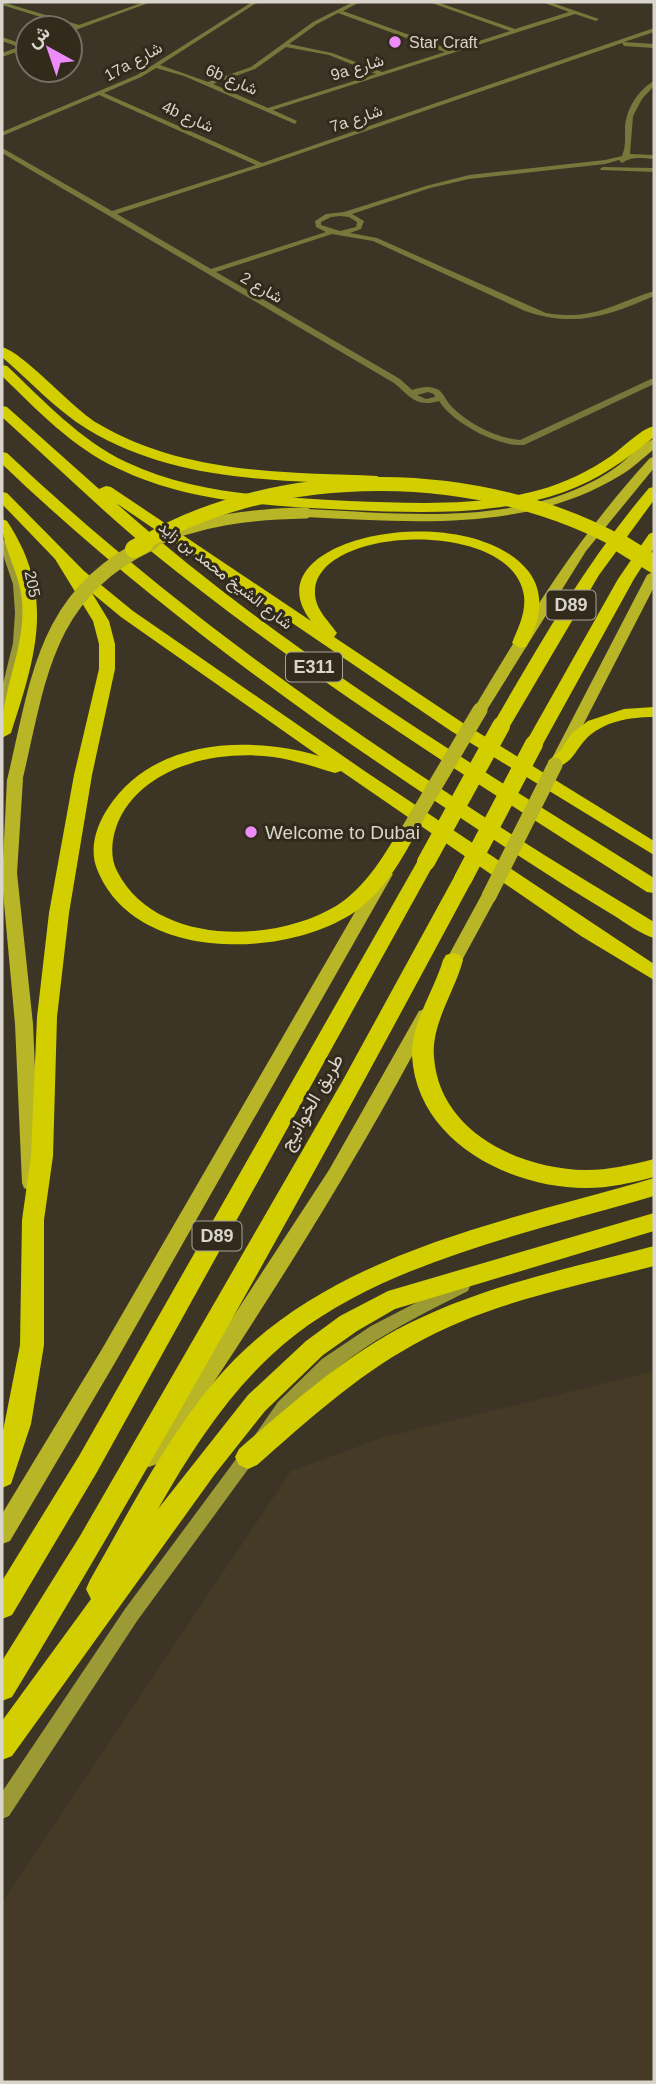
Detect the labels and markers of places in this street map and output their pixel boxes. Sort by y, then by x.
marker: Star Craft [387,34,403,50]
place label: Star Craft [409,34,478,51]
place label: Welcome to Dubai [265,822,420,843]
marker: Welcome to Dubai [243,824,259,840]

